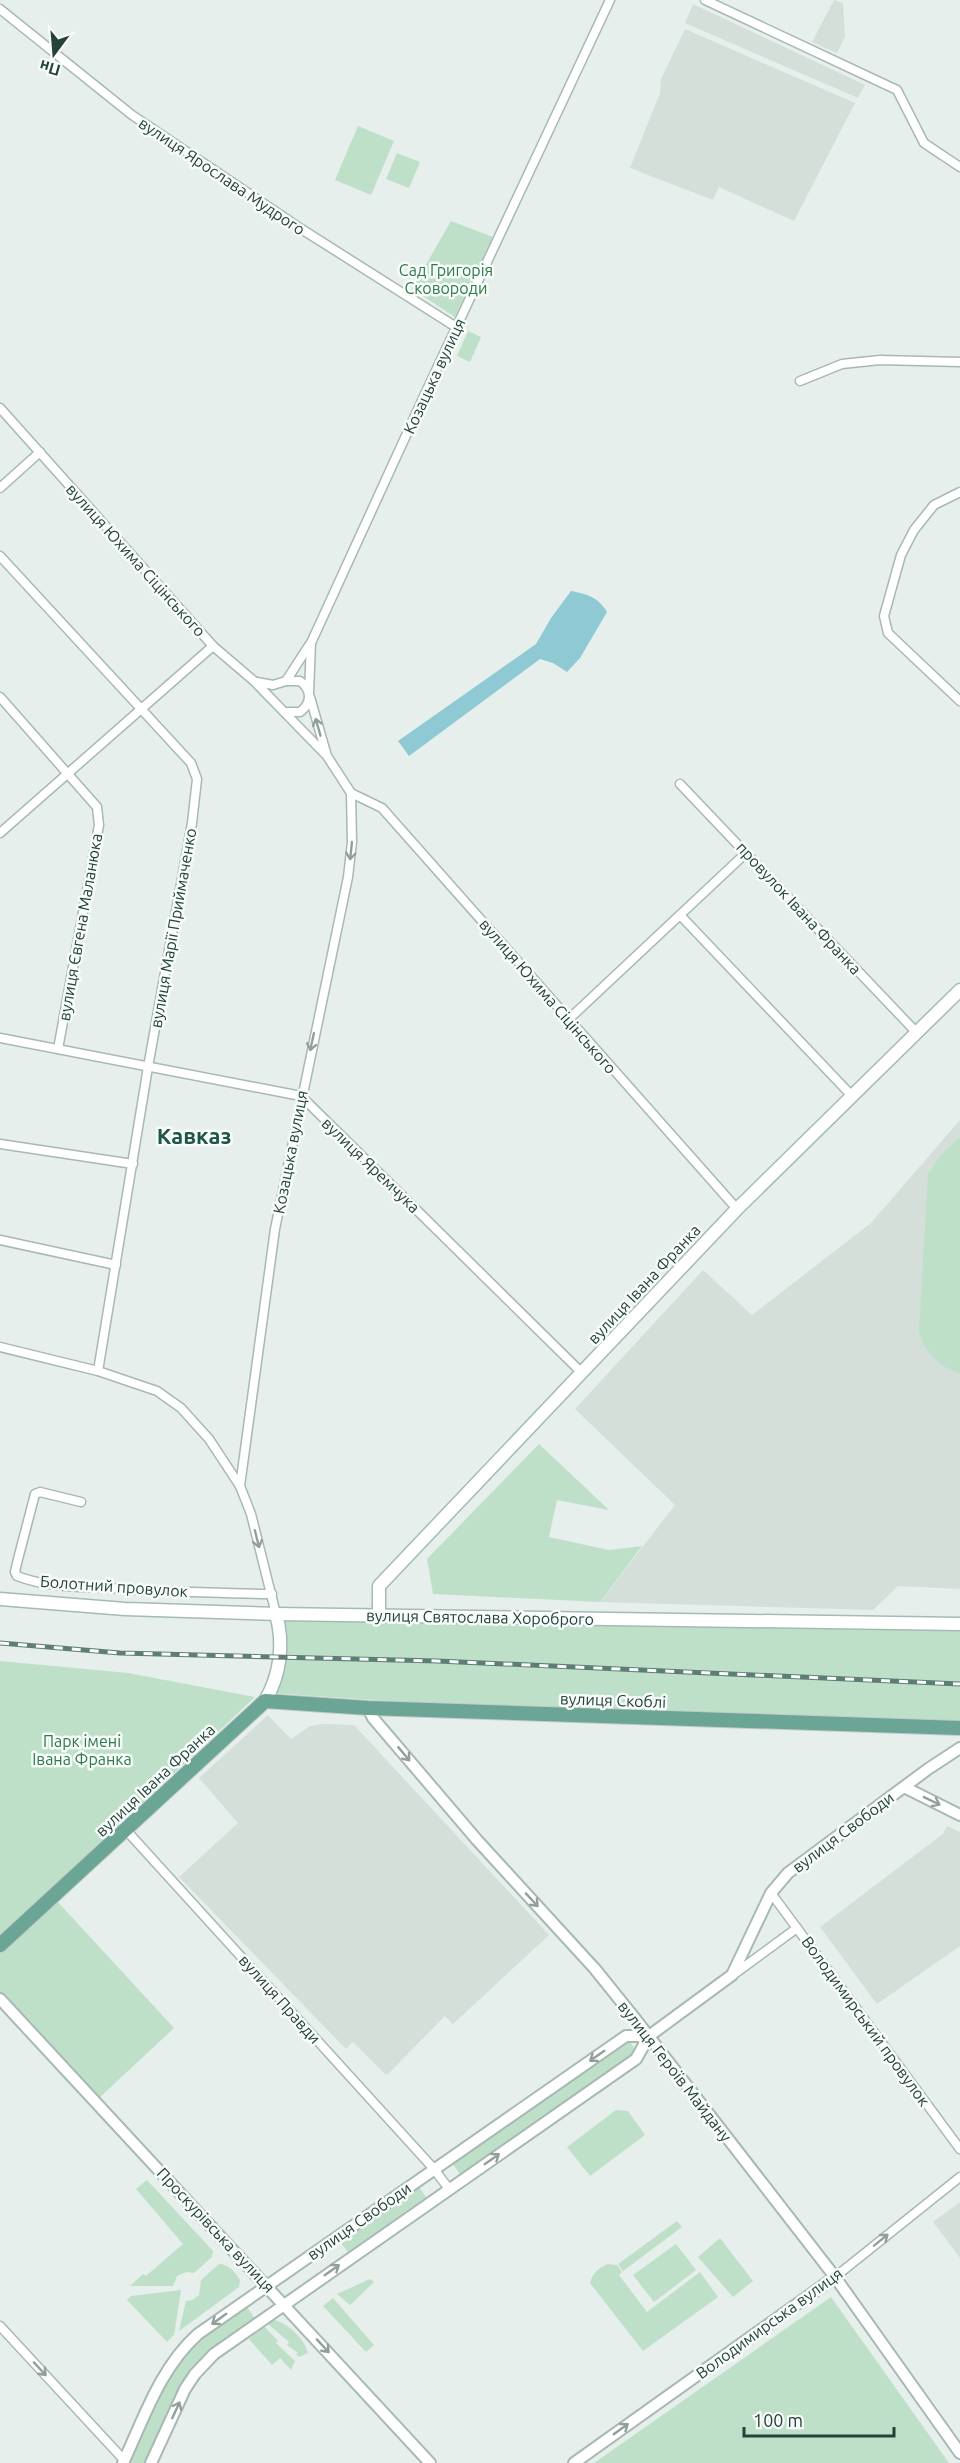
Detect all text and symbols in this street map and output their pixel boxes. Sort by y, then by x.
north arrow [24,24,84,84]
text: Пн [37,57,62,80]
street label: вулиця Ярослава Мудрого [135,114,309,238]
park label: Сад Григорія Сковороди [399,261,493,297]
street label: Козацька вулиця [399,315,469,437]
street label: вулиця Юхима Сіцінського [63,480,209,640]
one-way arrow [312,718,323,737]
street label: вулиця Марії Приймаченко [147,827,199,1029]
street label: вулиця Євгена Маланюка [55,832,105,1022]
street label: провулок Івана Франка [733,838,865,978]
one-way arrow [345,841,356,861]
street label: вулиця Юхима Сіцінського [476,915,620,1077]
one-way arrow [306,1033,318,1052]
street label: Козацька вулиця [269,1089,311,1215]
street label: вулиця Яремчука [318,1114,424,1216]
district label: Кавказ [157,1123,231,1148]
street label: вулиця Івана Франка [584,1221,704,1347]
one-way arrow [252,1529,264,1548]
street label: Болотний провулок [39,1572,189,1600]
street label: вулиця Святослава Хороброго [366,1606,594,1628]
street label: вулиця Скоблі [560,1689,666,1711]
street label: вулиця Івана Франка [92,1720,218,1840]
park label: Парк імені Івана Франка [32,1732,132,1768]
one-way arrow [397,1746,411,1761]
street label: вулиця Свободи [789,1788,897,1876]
one-way arrow [922,1796,940,1808]
one-way arrow [525,1892,539,1907]
street label: Володимирський провулок [798,1933,934,2109]
street label: вулиця Правди [236,1951,324,2047]
street label: вулиця Героїв Майдану [615,1997,736,2145]
one-way arrow [589,2050,606,2062]
one-way arrow [484,2153,500,2165]
street label: Проскурівська вулиця [153,2164,279,2296]
street label: вулиця Свободи [304,2179,414,2263]
one-way arrow [873,2234,889,2247]
one-way arrow [323,2264,340,2276]
street label: Володимирська вулиця [692,2264,846,2382]
one-way arrow [212,2313,228,2325]
one-way arrow [316,2339,331,2354]
one-way arrow [33,2361,47,2376]
scale bar [744,2400,894,2438]
one-way arrow [170,2401,182,2419]
text: 100 m [753,2410,803,2430]
one-way arrow [613,2423,629,2435]

